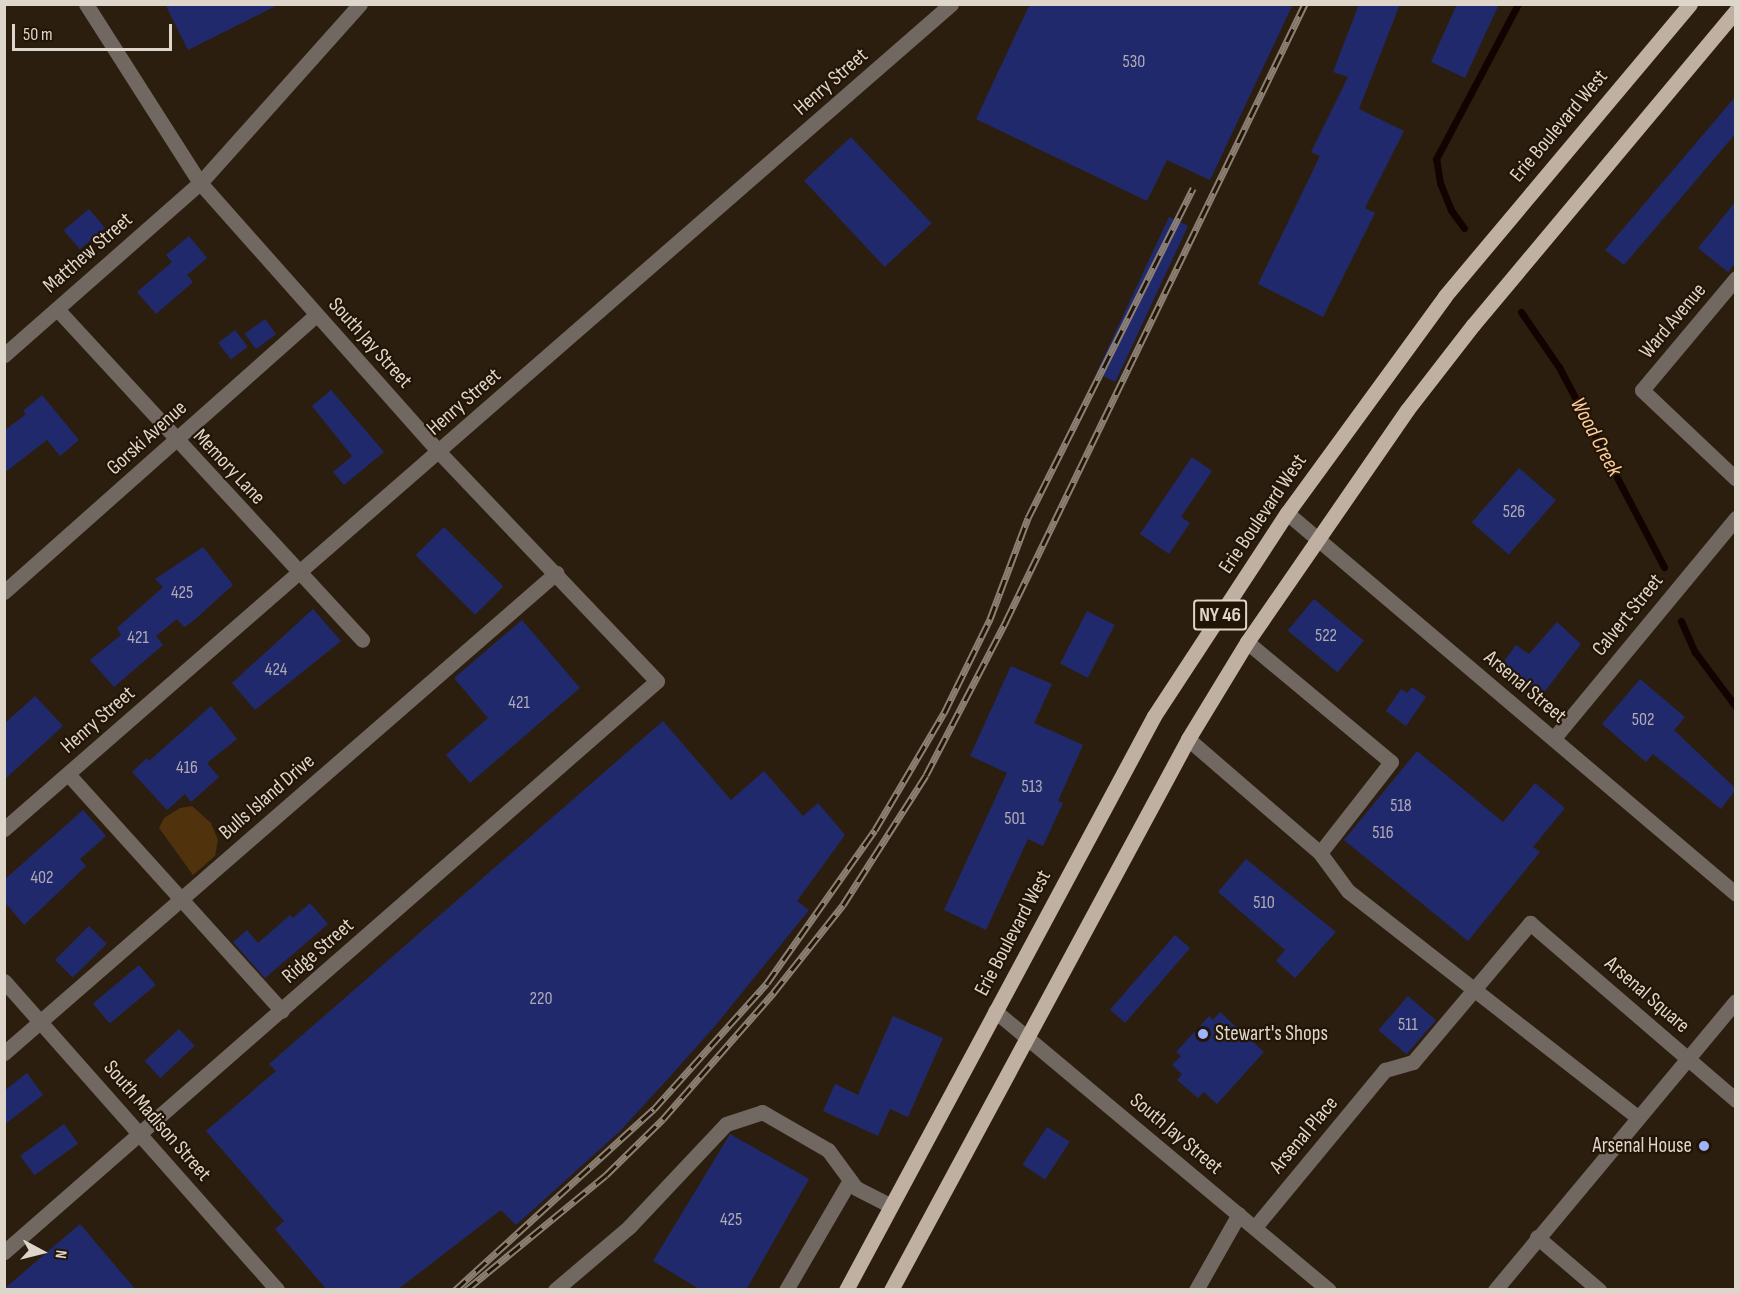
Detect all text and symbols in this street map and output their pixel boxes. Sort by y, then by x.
scale bar [15,12,176,50]
text: 50 m [23,24,53,45]
street label: Henry Street [789,43,873,121]
house number: 530 [1123,51,1145,73]
street label: Erie Boulevard West [1505,65,1613,187]
street label: Matthew Street [38,207,138,299]
street label: Ward Avenue [1634,278,1712,364]
street label: South Jay Street [323,293,417,393]
street label: Henry Street [422,363,506,441]
water label: Wood Creek [1564,393,1628,481]
street label: Gorski Avenue [102,395,192,481]
street label: Memory Lane [188,424,270,510]
street label: Erie Boulevard West [1214,449,1312,579]
house number: 526 [1503,501,1525,523]
street label: Calvert Street [1587,569,1669,661]
house number: 425 [171,582,193,604]
road number: NY 46 [1193,598,1247,632]
house number: 522 [1315,625,1337,647]
house number: 421 [127,627,149,649]
street label: Arsenal Street [1479,645,1571,729]
house number: 424 [265,659,287,681]
street label: Henry Street [56,681,140,759]
house number: 421 [508,692,530,714]
house number: 502 [1632,709,1654,731]
street label: Bulls Island Drive [214,749,320,845]
house number: 416 [176,757,198,779]
house number: 513 [1021,776,1043,798]
house number: 518 [1390,795,1412,817]
house number: 501 [1004,808,1026,830]
house number: 516 [1372,822,1394,844]
street label: Erie Boulevard West [969,866,1057,1000]
house number: 402 [31,867,53,889]
house number: 510 [1253,892,1275,914]
street label: Ridge Street [277,913,359,989]
street label: Arsenal Square [1599,951,1695,1039]
house number: 220 [530,988,552,1010]
house number: 511 [1398,1014,1418,1036]
place label: Stewart's Shops [1215,1021,1328,1047]
marker: Stewart's Shops [1196,1027,1210,1041]
street label: South Madison Street [98,1056,216,1186]
street label: South Jay Street [1125,1088,1227,1180]
street label: Arsenal Place [1264,1091,1344,1179]
place label: Arsenal House [1592,1133,1692,1159]
marker: Arsenal House [1697,1139,1711,1153]
house number: 425 [720,1209,742,1231]
north arrow [12,1222,72,1282]
text: N [50,1249,70,1260]

